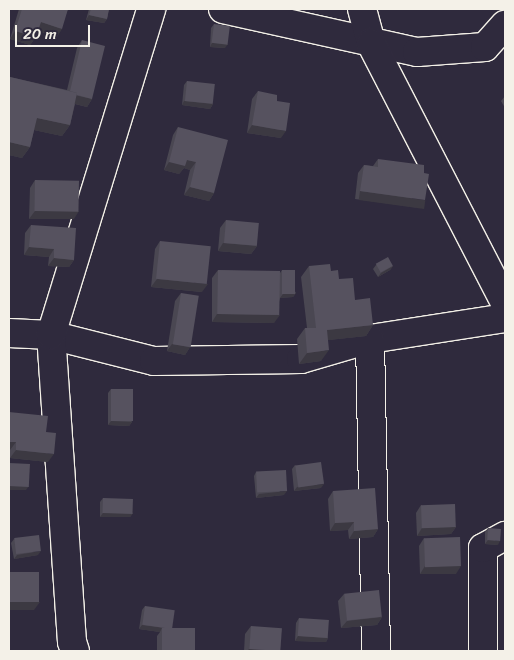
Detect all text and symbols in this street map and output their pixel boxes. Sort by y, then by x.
scale bar [18,15,92,47]
text: 20 m [23,21,57,47]

